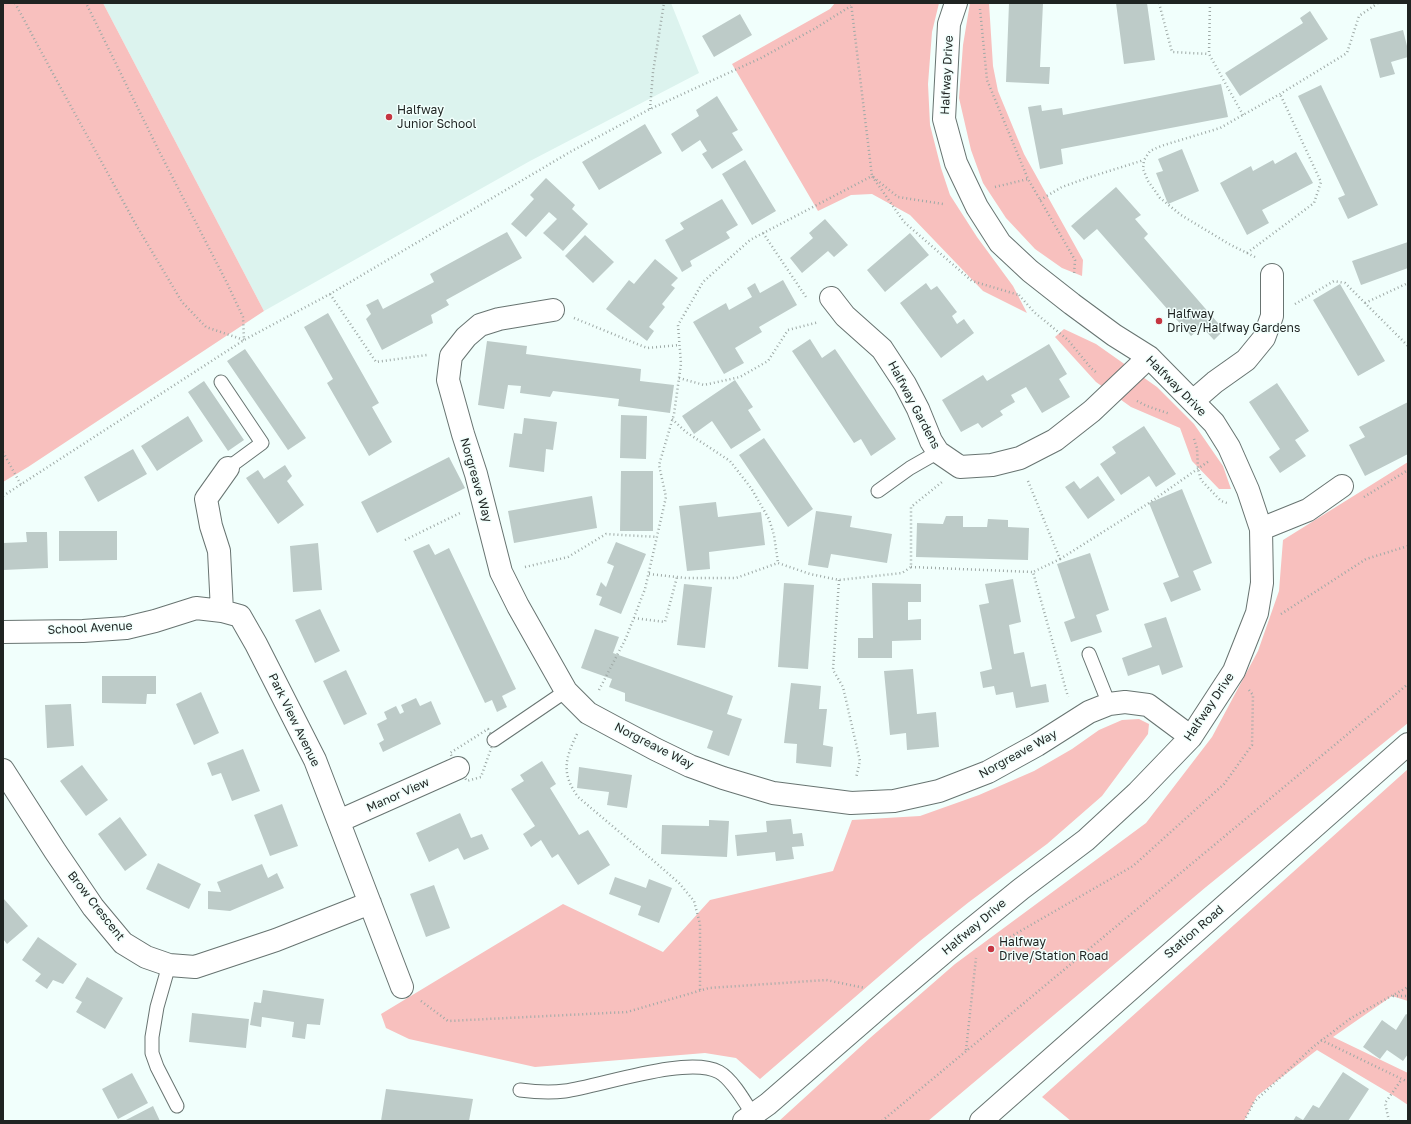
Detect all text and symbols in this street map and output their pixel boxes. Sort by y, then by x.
street label: Halfway Drive [938,35,956,115]
place label: Halfway Junior School [397,103,476,131]
marker: Halfway Junior School [384,112,394,122]
place label: Halfway Drive/Halfway Gardens [1167,307,1300,335]
marker: Halfway Drive/Halfway Gardens [1154,316,1164,326]
street label: Halfway Drive [1143,353,1209,419]
street label: Halfway Gardens [885,358,943,452]
street label: Norgreave Way [457,436,495,524]
street label: School Avenue [47,619,133,637]
street label: Halfway Drive [1181,670,1237,744]
street label: Park View Avenue [265,671,323,769]
street label: Norgreave Way [612,720,696,772]
street label: Norgreave Way [976,727,1060,781]
street label: Manor View [364,775,432,815]
street label: Brow Crescent [64,868,128,944]
street label: Halfway Drive [939,896,1009,958]
street label: Station Road [1161,902,1227,962]
place label: Halfway Drive/Station Road [999,935,1108,963]
marker: Halfway Drive/Station Road [986,944,996,954]

